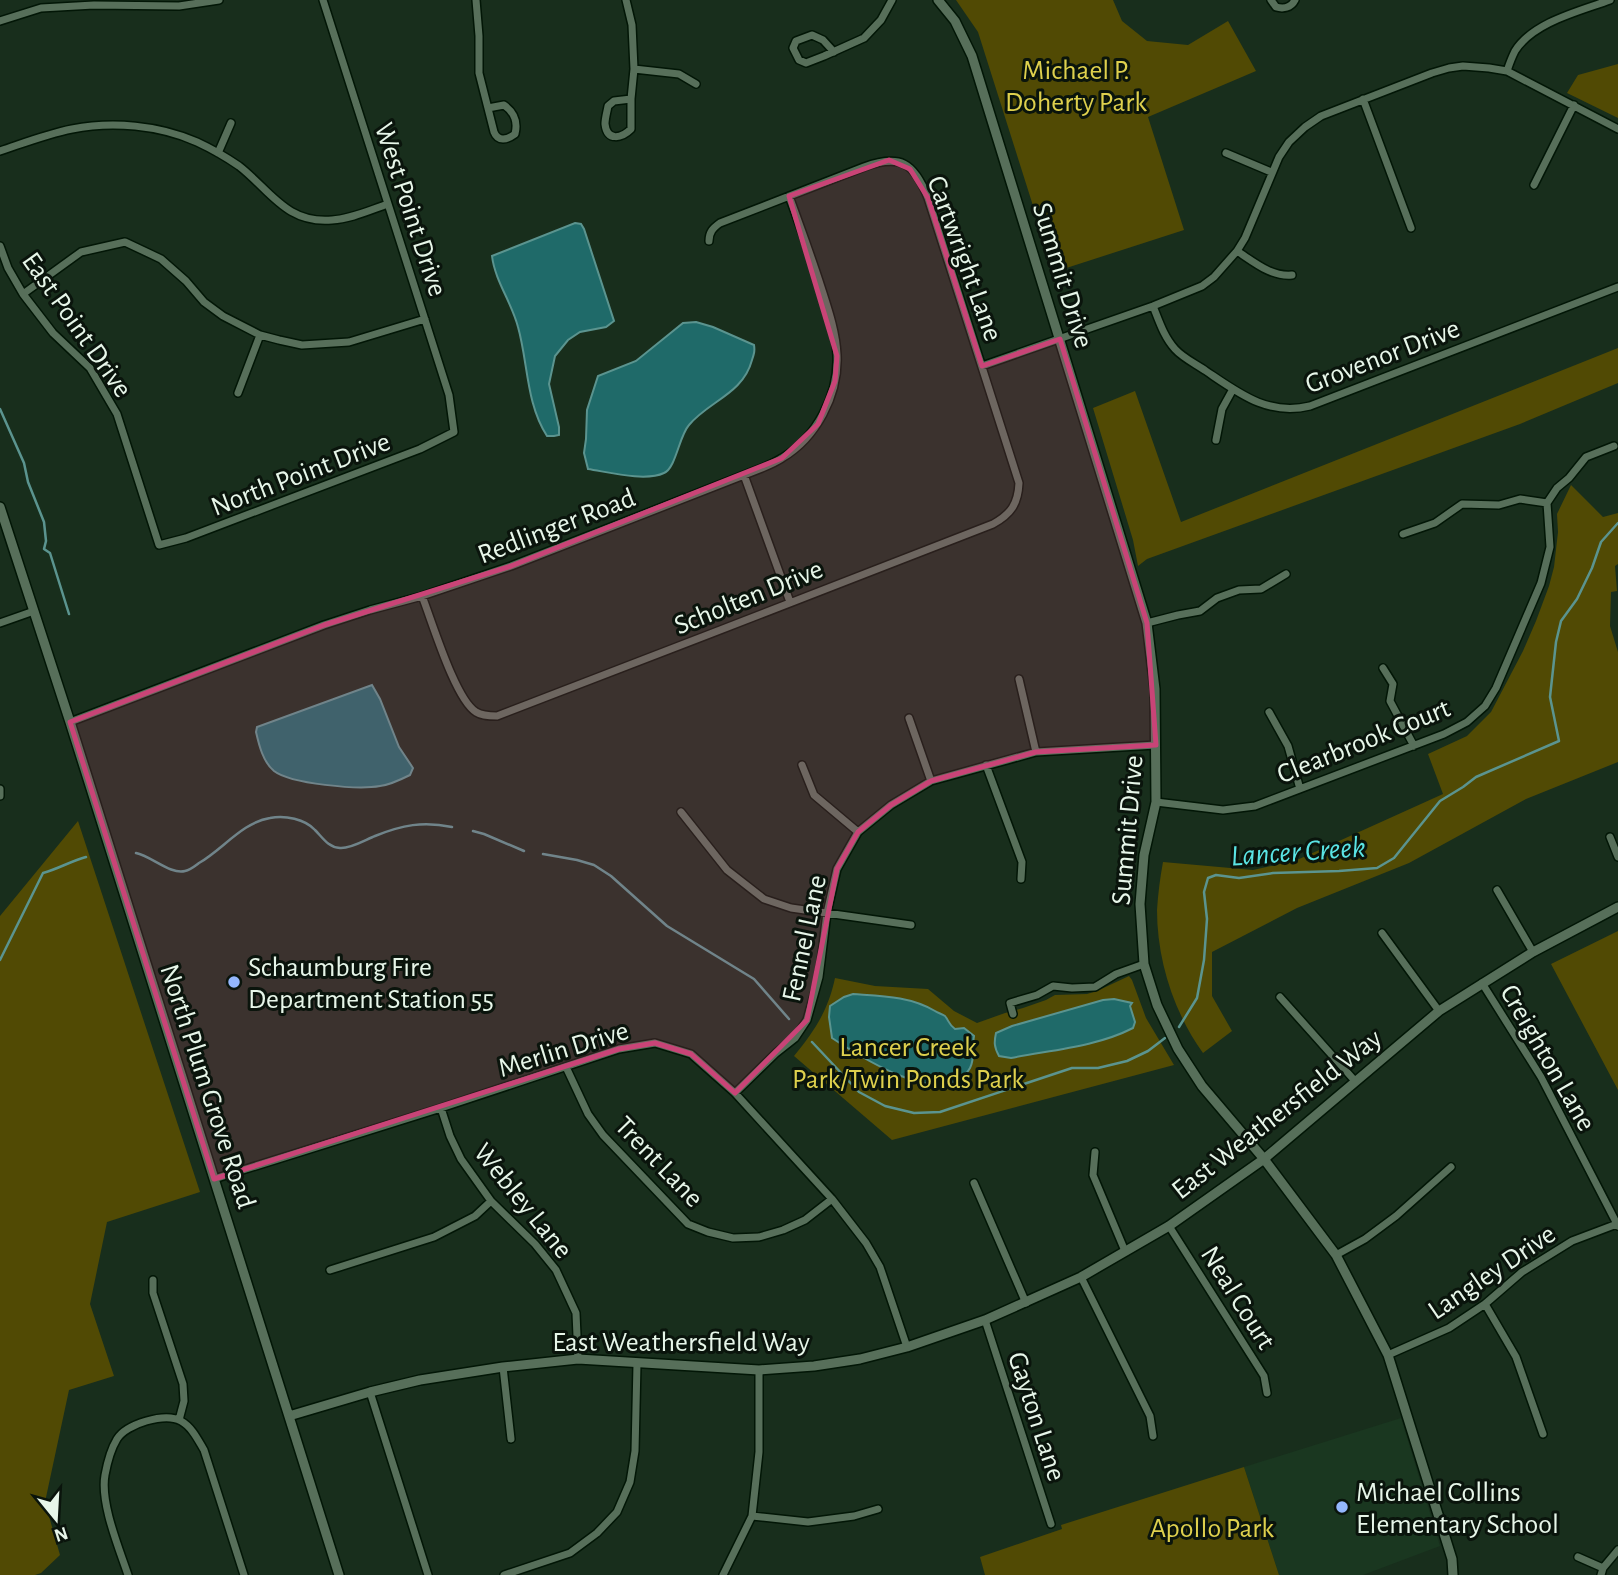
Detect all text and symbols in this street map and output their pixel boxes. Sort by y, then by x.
park label: Michael P. Doherty Park [1005,57,1147,117]
street label: West Point Drive [369,119,451,300]
street label: Cartwright Lane [921,172,1007,345]
street label: Summit Drive [1027,200,1097,352]
street label: East Point Drive [16,248,137,403]
street label: Grovenor Drive [1302,315,1464,399]
street label: North Point Drive [207,428,394,522]
street label: Redlinger Road [474,484,639,570]
street label: Scholten Drive [671,555,827,640]
street label: Clearbrook Court [1273,694,1454,789]
street label: Summit Drive [1107,754,1148,906]
water label: Lancer Creek [1230,832,1367,872]
street label: Fennel Lane [778,873,832,1004]
place label: Schaumburg Fire Department Station 55 [248,954,494,1014]
street label: North Plum Grove Road [154,961,260,1212]
marker: Schaumburg Fire Department Station 55 [226,974,242,990]
street label: Creighton Lane [1494,980,1600,1136]
street label: Merlin Drive [495,1017,632,1083]
street label: East Weathersfield Way [1167,1024,1387,1205]
park label: Lancer Creek Park/Twin Ponds Park [792,1034,1024,1094]
street label: Trent Lane [609,1112,708,1213]
street label: Webley Lane [468,1138,577,1264]
street label: Langley Drive [1423,1220,1561,1325]
street label: Neal Court [1195,1242,1280,1355]
street label: East Weathersfield Way [552,1329,810,1357]
street label: Gayton Lane [1002,1349,1070,1485]
place label: Michael Collins Elementary School [1356,1479,1559,1539]
north arrow [21,1484,91,1554]
marker: Michael Collins Elementary School [1334,1499,1350,1515]
park label: Apollo Park [1150,1515,1274,1543]
text: N [52,1523,70,1545]

